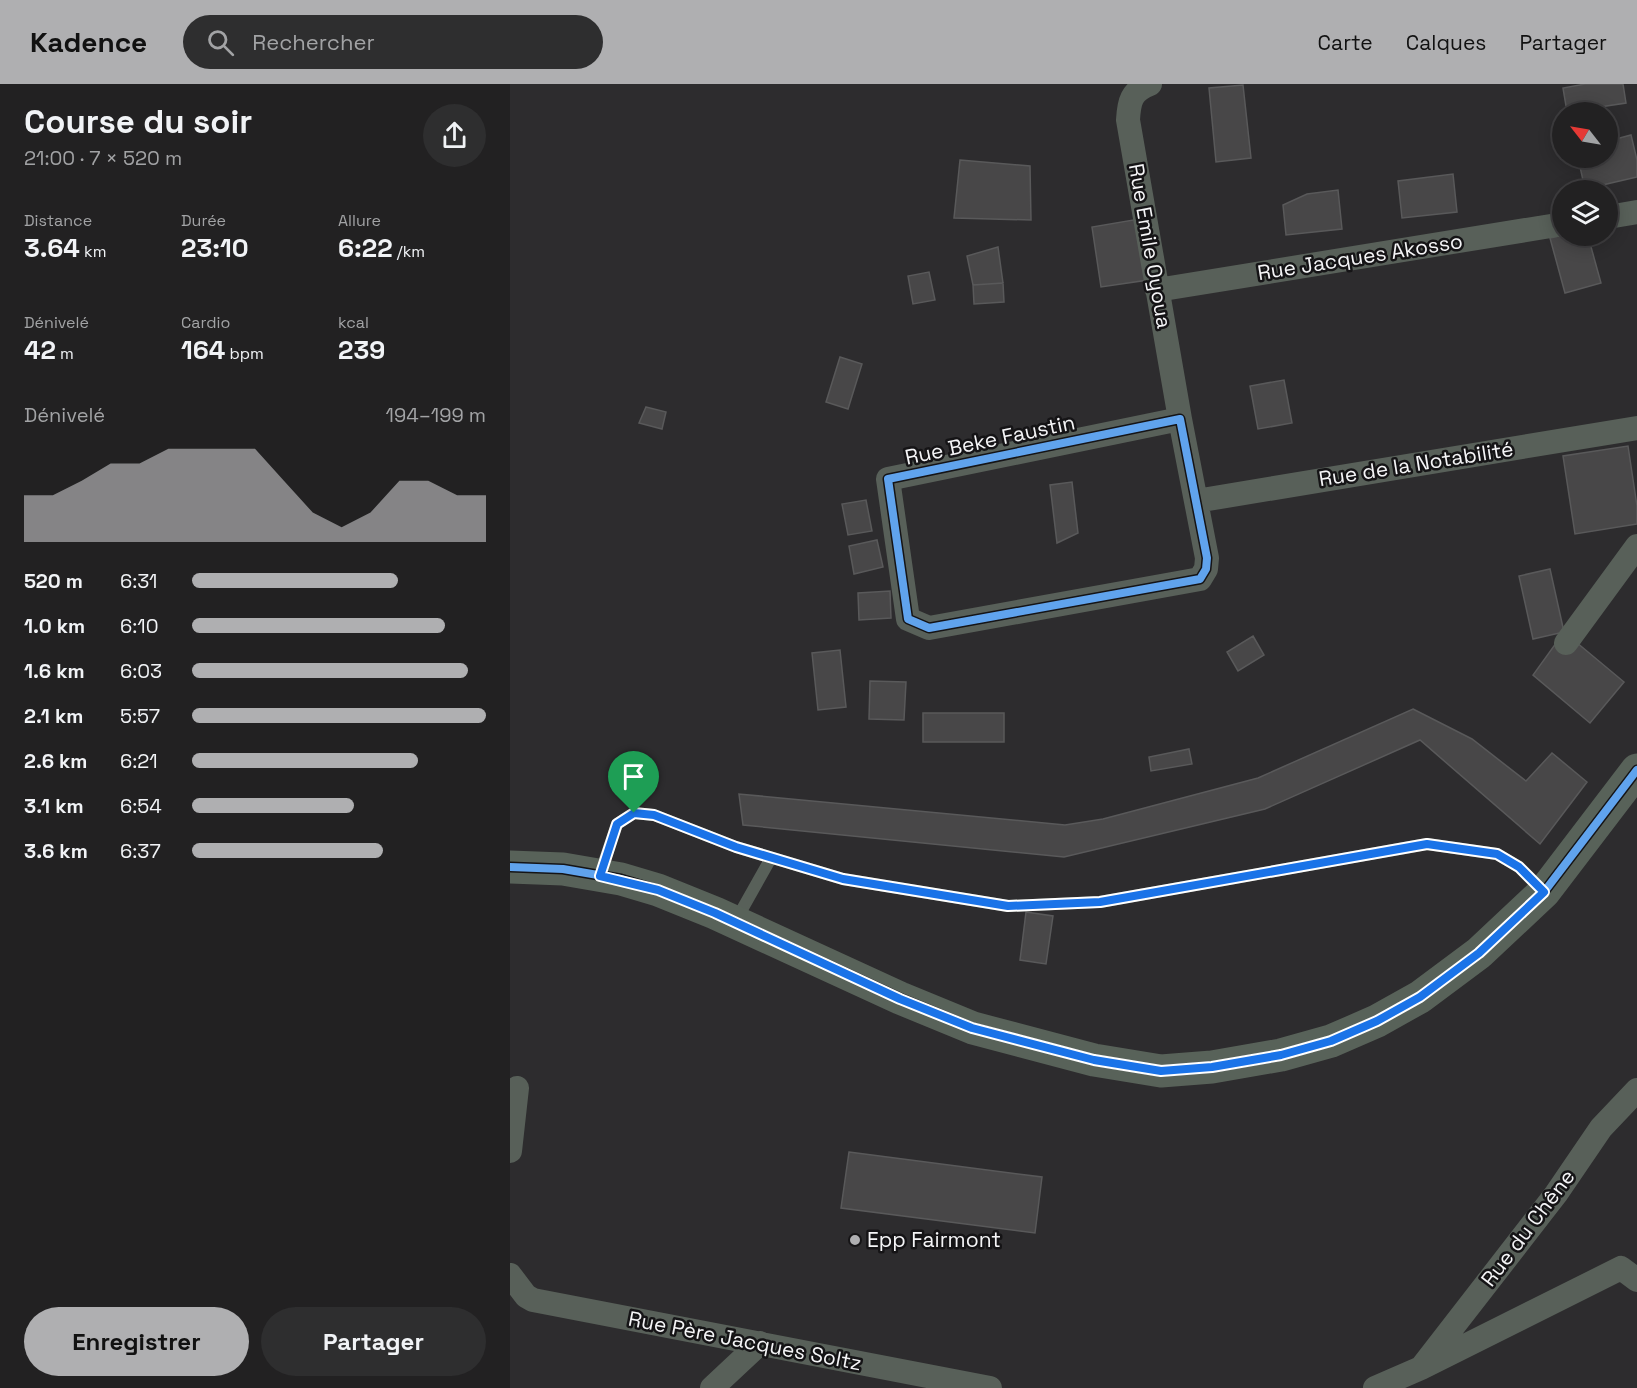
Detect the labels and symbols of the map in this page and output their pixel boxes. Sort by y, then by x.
north arrow [1552,102,1618,168]
street label: Rue Emile Oyoua [1123,161,1178,330]
street label: Rue Jacques Akosso [1255,227,1464,286]
street label: Rue Beke Faustin [902,408,1077,471]
street label: Rue de la Notabilité [1317,435,1515,492]
pin [608,751,659,813]
street label: Rue du Chêne [1475,1164,1580,1292]
place label: Epp Fairmont [867,1226,1001,1253]
marker: Epp Fairmont [848,1233,862,1247]
street label: Rue Père Jacques Soltz [626,1305,864,1376]

